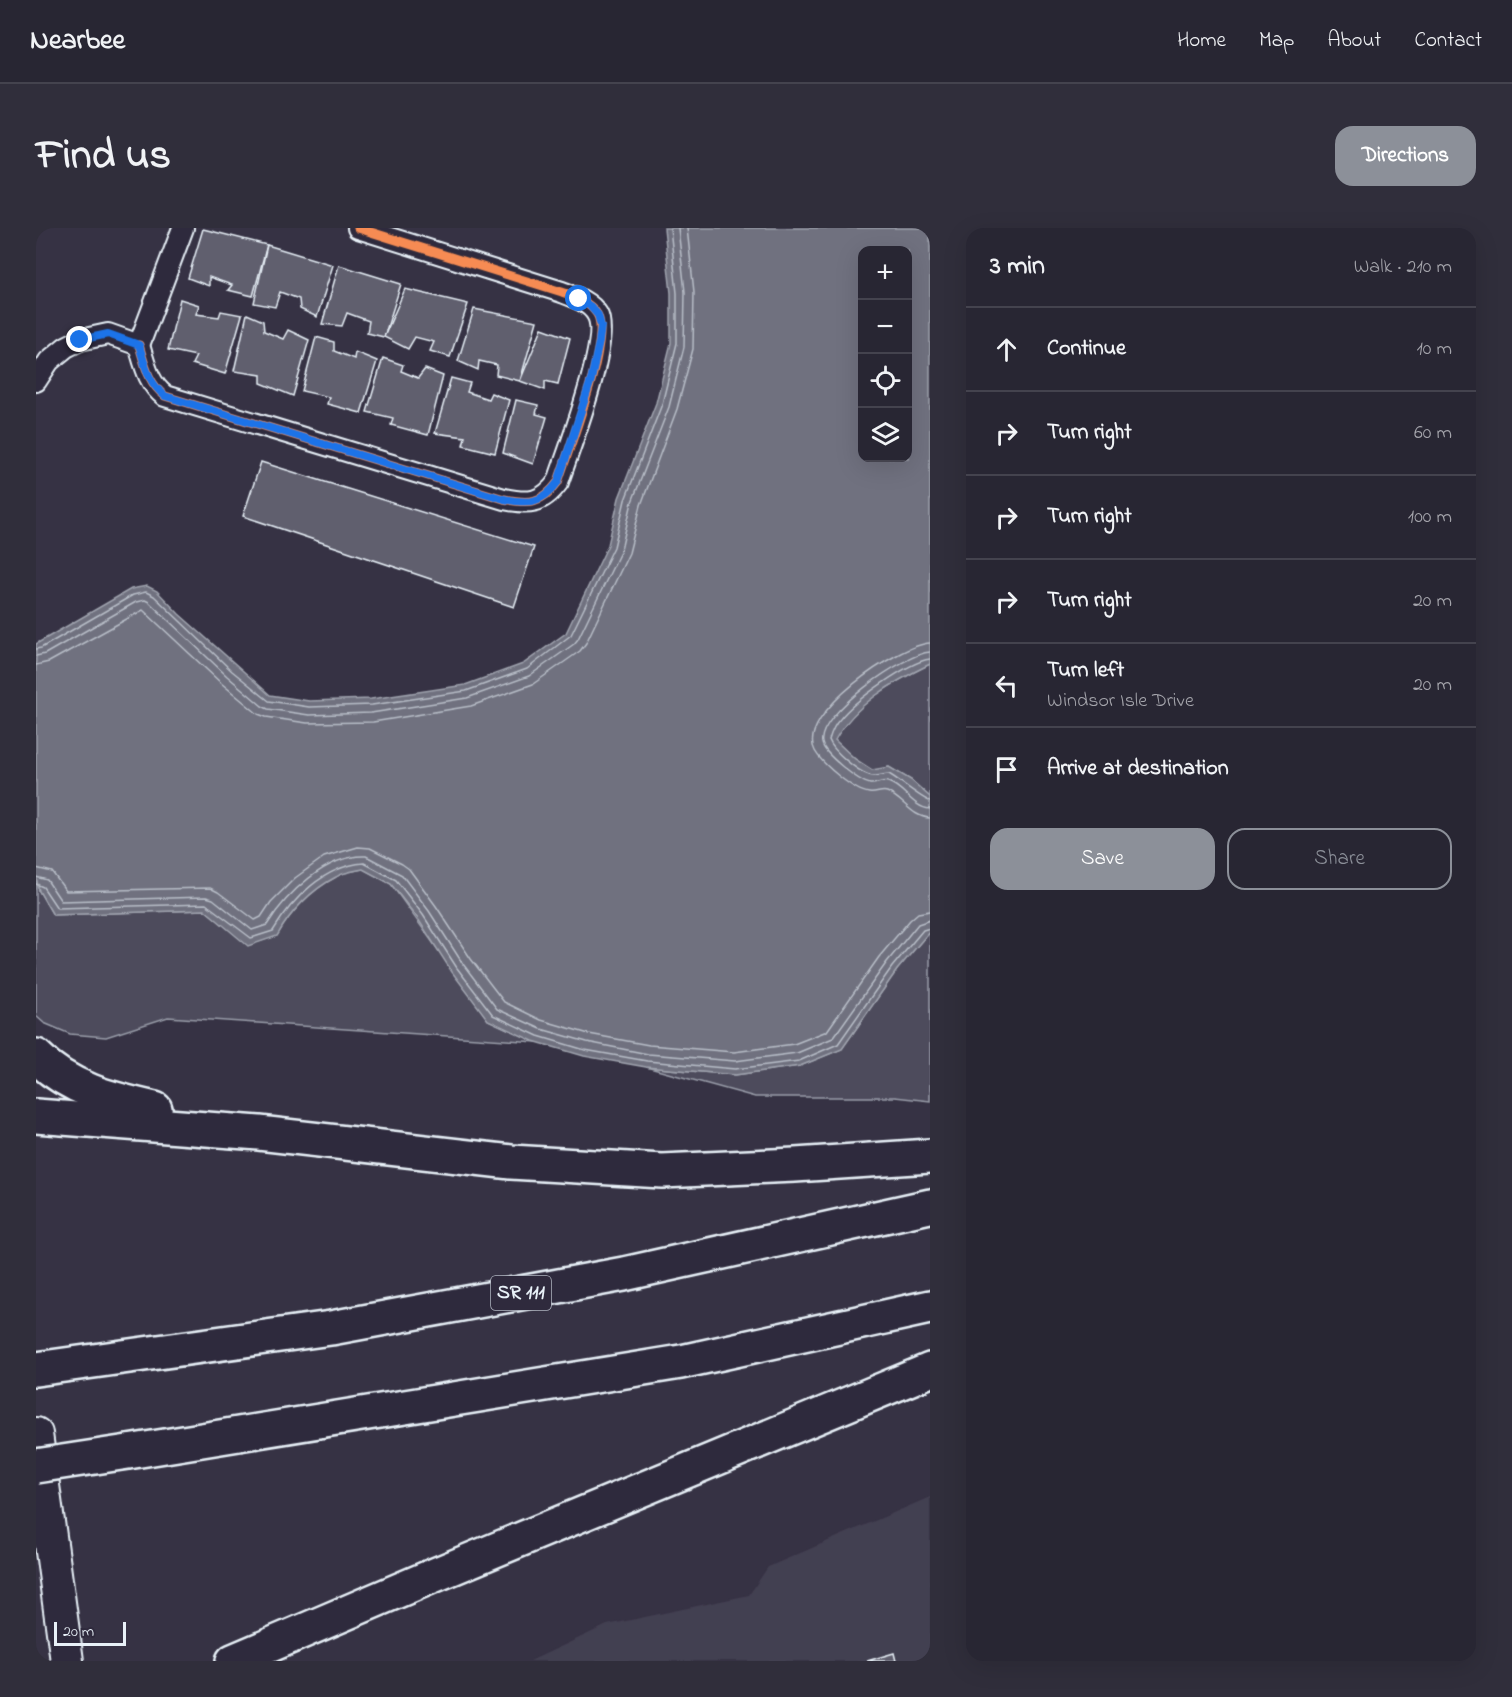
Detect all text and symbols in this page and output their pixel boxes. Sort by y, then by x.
text: Nearbee [30,21,125,62]
text: Home [1177,26,1226,56]
text: Map [1259,26,1294,56]
text: About [1327,26,1381,56]
text: Contact [1414,26,1482,56]
text: Find us [36,126,171,187]
button: Directions [1335,126,1476,186]
map controls [858,246,912,462]
button: + [858,246,912,300]
text: 3 min [990,248,1045,286]
text: Walk · 210 m [1354,253,1452,282]
route start [565,285,591,311]
button: − [858,300,912,354]
route end [66,326,92,352]
icon: ahead [990,333,1023,366]
text: Continue [1047,333,1126,365]
text: 10 m [1416,335,1452,364]
button: locate [858,354,912,408]
button: layers [858,408,912,462]
icon: right [990,417,1023,450]
text: Turn right [1047,417,1132,449]
text: 60 m [1414,419,1452,448]
icon: right [990,501,1023,534]
text: Turn right [1047,501,1132,533]
text: 100 m [1408,503,1452,532]
icon: right [990,585,1023,618]
text: Turn right [1047,585,1132,617]
text: 20 m [1413,587,1452,616]
text: Turn left [1047,655,1124,687]
icon: left [990,669,1023,702]
text: 20 m [1413,671,1452,700]
text: Windsor Isle Drive [1047,687,1194,716]
icon: arrive [990,753,1023,786]
text: Arrive at destination [1047,753,1229,785]
button: Save [990,828,1215,890]
button: Share [1227,828,1452,890]
road number: SR 111 [491,1276,551,1310]
scale bar [54,1619,126,1646]
text: 20 m [63,1620,94,1644]

